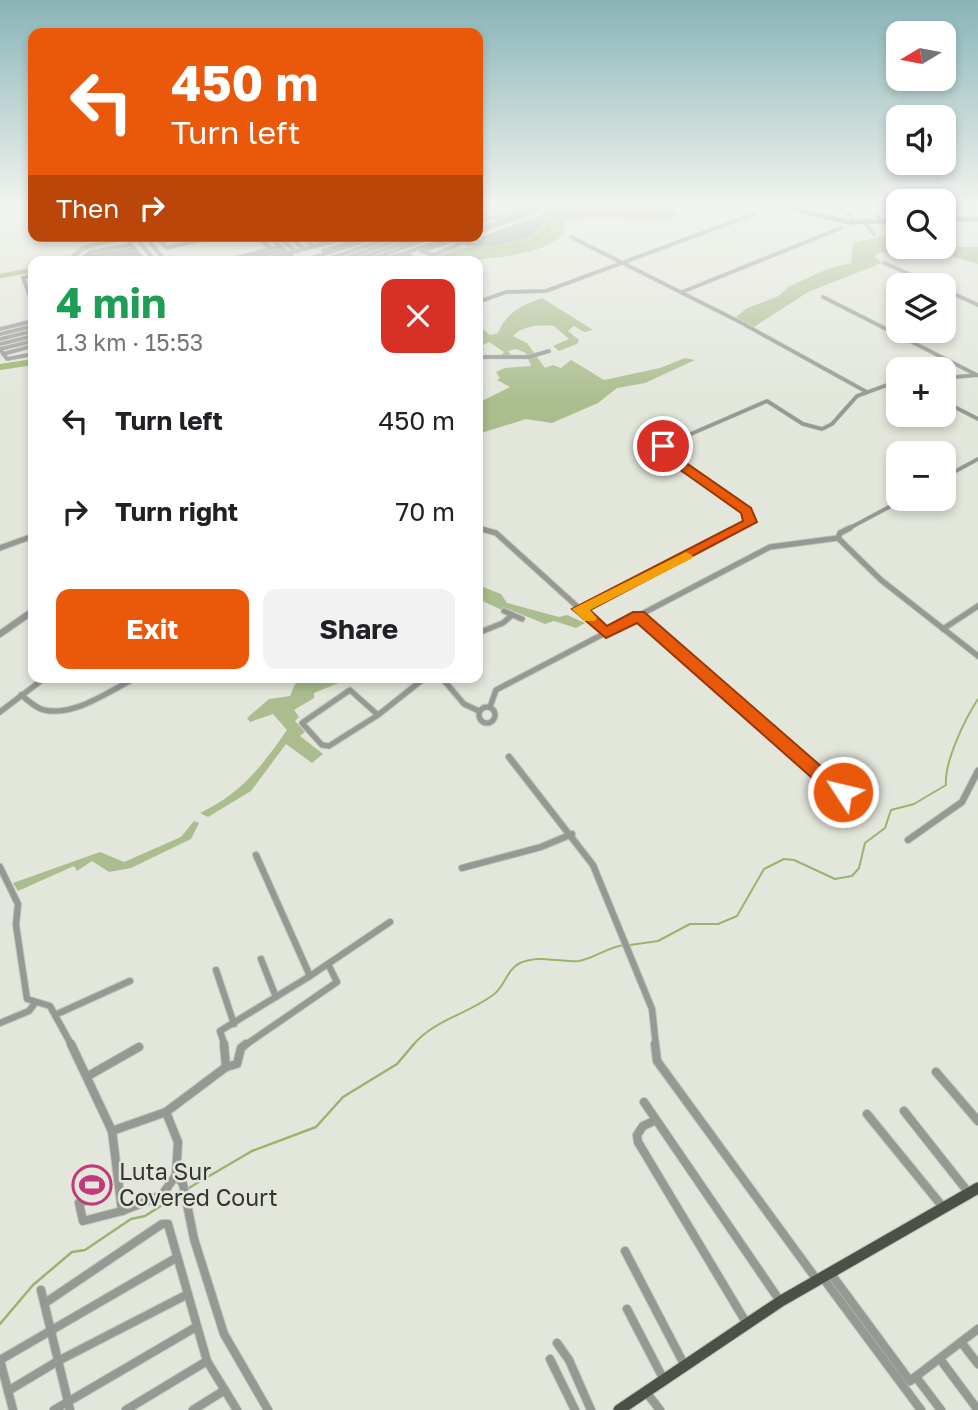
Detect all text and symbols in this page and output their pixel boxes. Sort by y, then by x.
north arrow [886,21,956,91]
map controls [886,21,956,511]
text: 450 m [171,53,319,112]
icon: left [56,56,147,147]
button: sound [886,105,956,175]
text: Turn left [171,113,300,151]
icon: right [133,189,171,227]
button: search [886,189,956,259]
text: Then [56,193,119,224]
button: layers [886,273,956,343]
text: 4 min [56,277,166,327]
button: close [381,279,455,353]
text: 1.3 km · 15:53 [56,328,203,356]
button: + [886,357,956,427]
icon: left [56,402,94,440]
text: Turn left [115,405,223,436]
text: 450 m [378,405,455,436]
pin [633,416,693,476]
icon: arrive [644,427,682,465]
button: − [886,441,956,511]
icon: right [56,493,94,531]
text: Turn right [115,496,238,527]
text: 70 m [396,496,455,527]
button: Exit [56,589,249,669]
button: Share [263,589,455,669]
position arrow [806,755,880,829]
place label: Luta Sur Covered Court [119,1157,278,1211]
sports icon: Luta Sur Covered Court [71,1164,113,1206]

